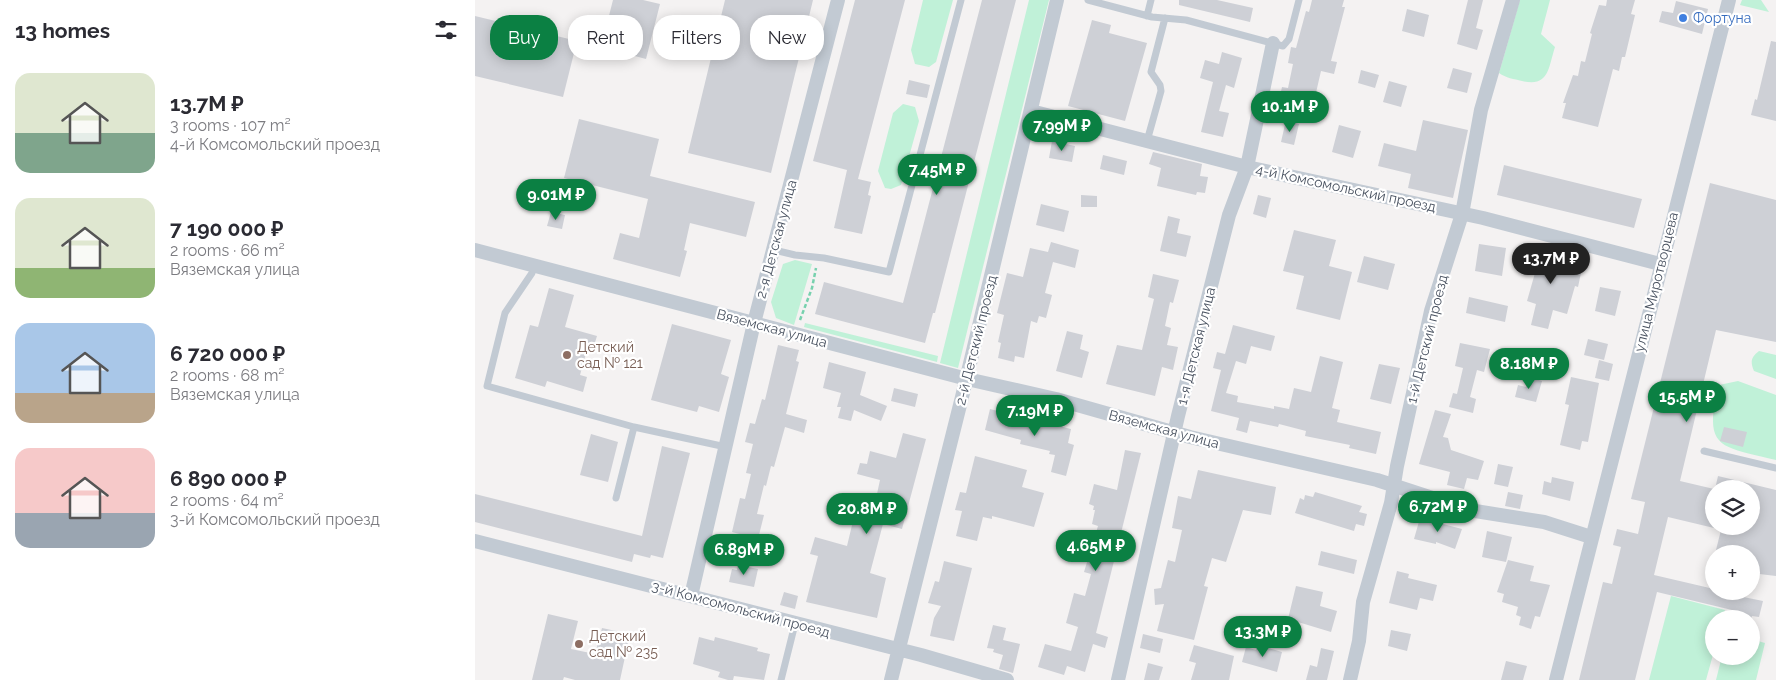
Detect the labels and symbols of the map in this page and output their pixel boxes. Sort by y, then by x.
place label: Фортуна [1693,10,1751,26]
marker: Фортуна [1677,12,1689,24]
pin: 10.1M ₽ [1244,90,1336,133]
pin: 7.99M ₽ [1016,110,1108,152]
pin: 7.45M ₽ [891,154,983,196]
street label: 4-й Комсомольский проезд [1254,161,1438,215]
pin: 9.01M ₽ [510,178,602,221]
street label: 2-я Детская улица [752,178,800,300]
street label: улица Миротворцева [1631,211,1681,353]
pin: 13.7M ₽ [1505,242,1597,285]
street label: 2-й Детский проезд [952,273,1000,407]
street label: 1-й Детский проезд [1403,273,1451,405]
street label: 1-я Детская улица [1174,286,1218,406]
street label: Вяземская улица [715,306,829,350]
place label: Детский сад № 121 [577,339,643,371]
pin: 8.18M ₽ [1483,348,1575,390]
marker: Детский сад № 121 [561,349,573,361]
pin: 15.5M ₽ [1641,380,1733,423]
pin: 7.19M ₽ [989,394,1081,437]
street label: Вяземская улица [1107,407,1221,451]
pin: 6.72M ₽ [1392,490,1484,533]
pin: 20.8M ₽ [821,492,913,535]
pin: 4.65M ₽ [1050,530,1142,572]
pin: 6.89M ₽ [698,534,790,576]
street label: 3-й Комсомольский проезд [650,578,832,640]
pin: 13.3M ₽ [1217,616,1309,658]
place label: Детский сад № 235 [589,628,658,660]
marker: Детский сад № 235 [573,638,585,650]

